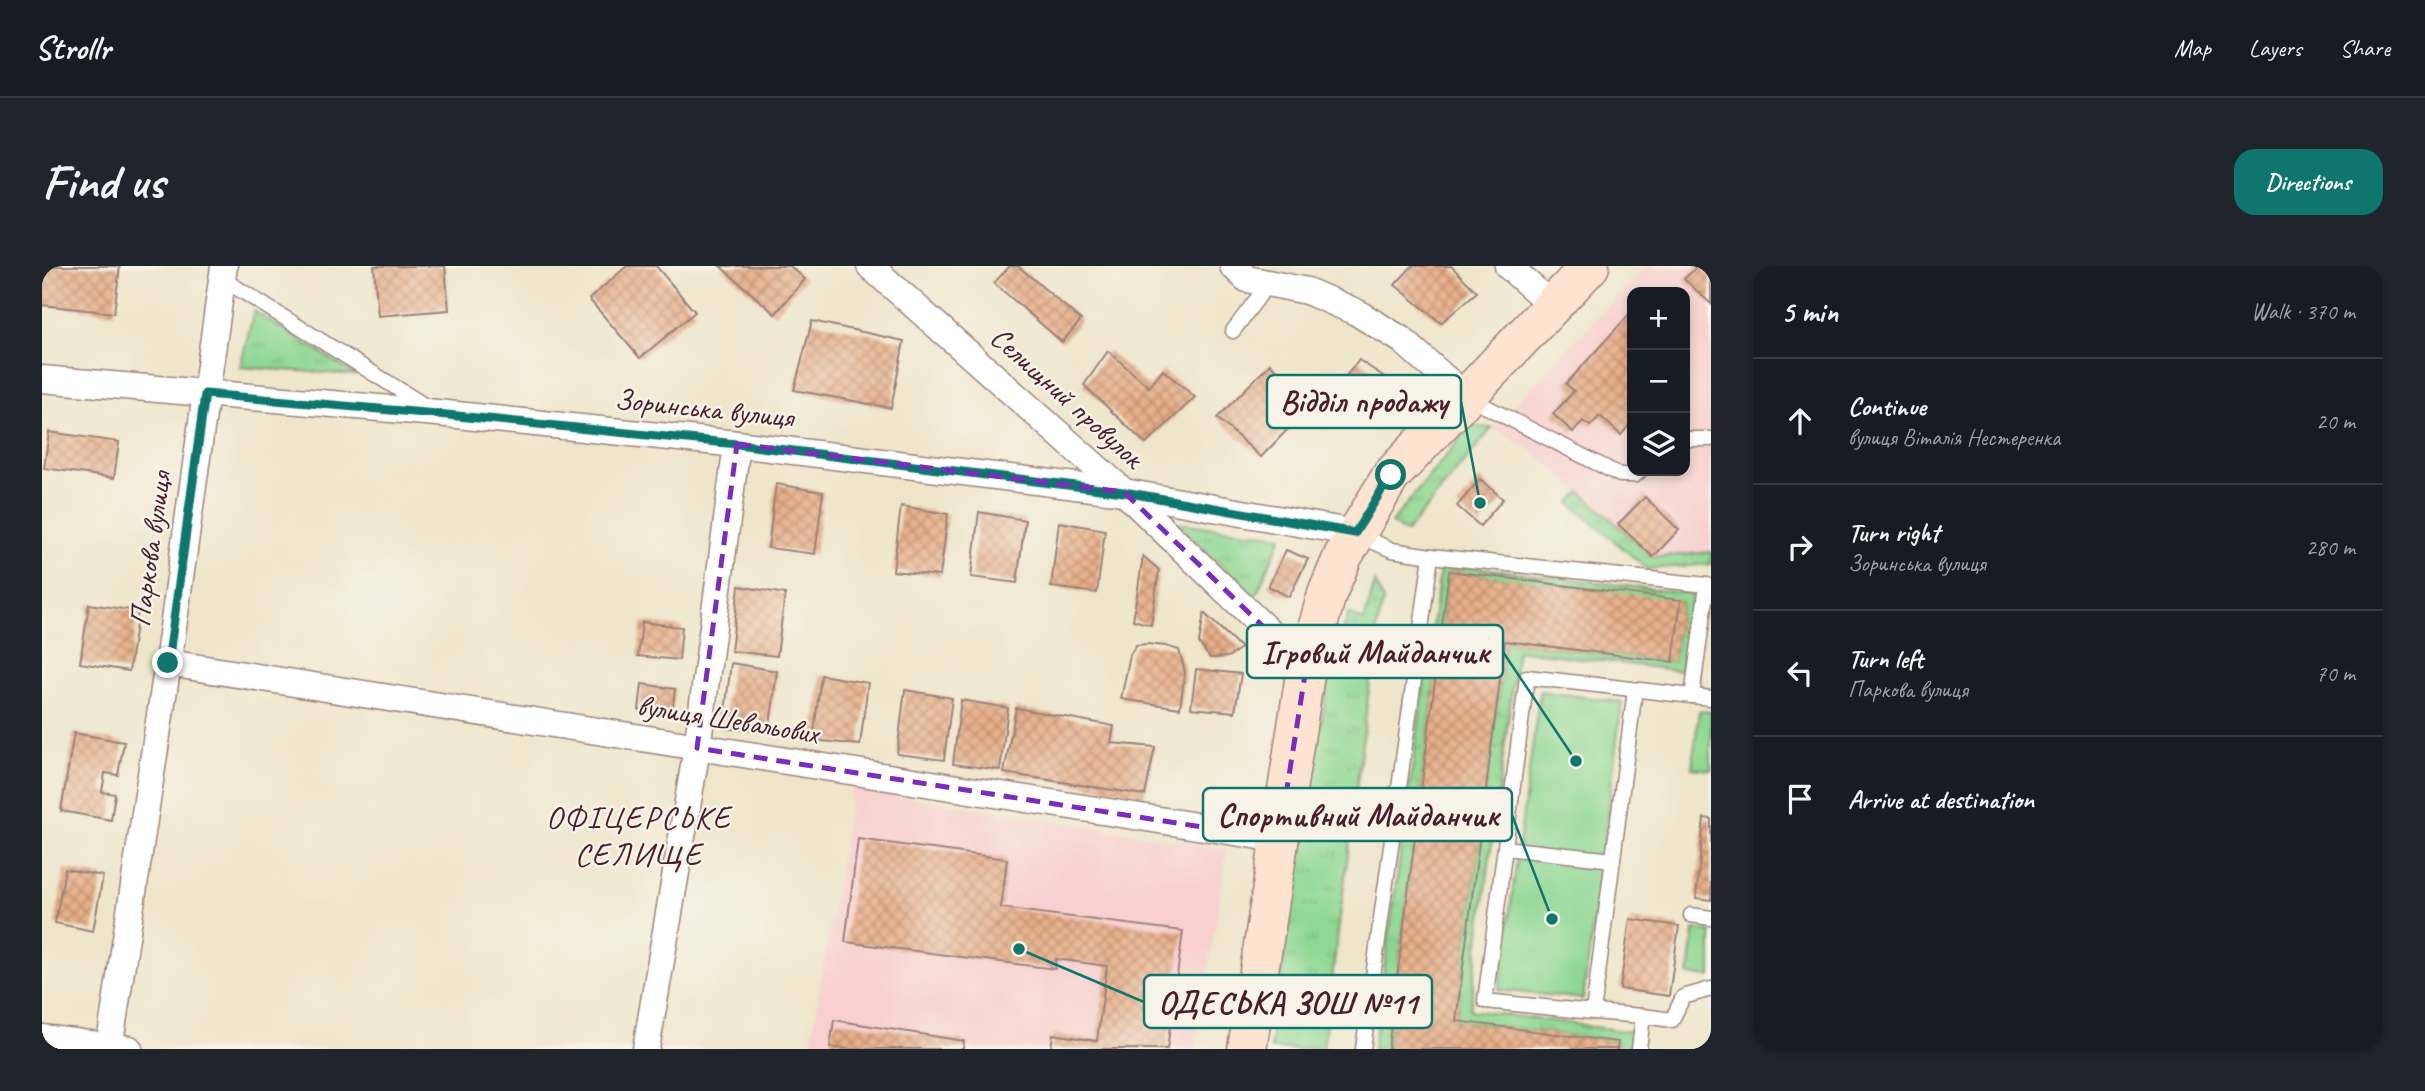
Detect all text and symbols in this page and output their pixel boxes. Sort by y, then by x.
text: Strollr [35,27,110,69]
text: Map [2174,33,2211,63]
text: Layers [2249,33,2302,63]
text: Share [2340,33,2390,63]
button: Directions [2234,149,2383,215]
text: Find us [42,151,164,213]
map controls [1627,287,1690,476]
button: + [1627,287,1690,350]
text: 5 min [1781,293,1838,331]
text: Walk · 370 m [2251,297,2355,326]
street label: Селищний провулок [982,318,1153,477]
button: − [1627,350,1690,413]
callout: Відділ продажу [1267,375,1461,428]
street label: Зоринська вулиця [613,380,798,437]
text: Відділ продажу [1280,381,1451,422]
text: Continue [1848,390,1926,423]
icon: ahead [1781,402,1819,440]
text: 20 m [2316,407,2355,436]
button: layers [1627,413,1690,476]
text: вулиця Віталія Нестеренка [1848,423,2060,452]
route start [1375,459,1406,490]
street label: Паркова вулиця [120,466,180,629]
text: Turn right [1848,516,1939,549]
icon: right [1781,528,1819,566]
text: 280 m [2306,533,2355,562]
text: Зоринська вулиця [1848,549,1986,578]
callout: Ігровий Майданчик [1247,625,1503,678]
text: Ігровий Майданчик [1261,632,1492,673]
text: Turn left [1848,642,1923,675]
route end [152,647,183,678]
icon: left [1781,654,1819,692]
text: 70 m [2316,659,2355,688]
text: Паркова вулиця [1848,675,1968,704]
street label: вулиця Шевальових [635,686,824,753]
icon: arrive [1781,780,1819,818]
text: Arrive at destination [1848,783,2034,816]
callout: Спортивний Майданчик [1203,788,1512,841]
text: Спортивний Майданчик [1218,795,1502,836]
district label: ОФІЦЕРСЬКЕ СЕЛИЩЕ [546,797,734,875]
callout: ОДЕСЬКА ЗОШ №11 [1144,975,1432,1028]
text: ОДЕСЬКА ЗОШ №11 [1159,982,1421,1023]

